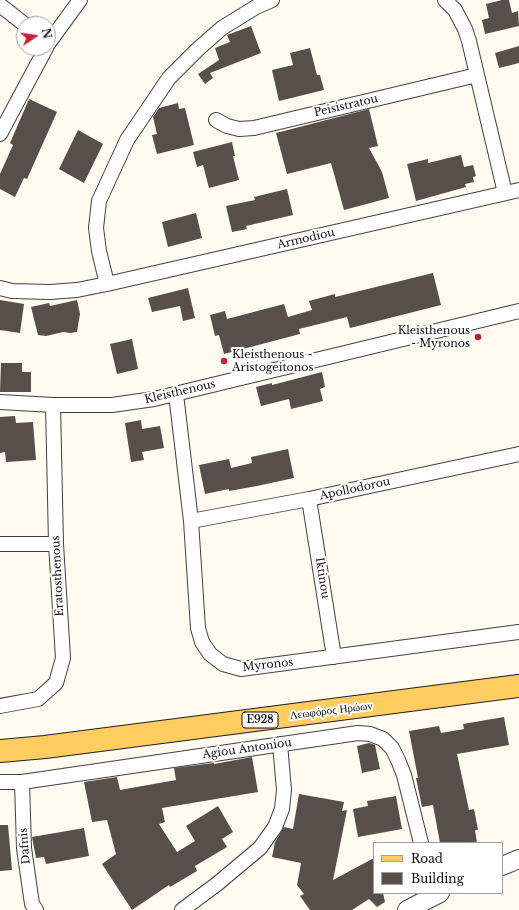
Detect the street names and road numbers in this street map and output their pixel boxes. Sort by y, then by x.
street label: Peisistratou [313,92,379,120]
street label: Armodiou [276,226,336,252]
street label: Kleisthenous [143,377,217,407]
street label: Apollodorou [319,475,391,503]
street label: Eratosthenous [49,535,67,617]
street label: Iktinou [312,557,332,599]
street label: Myronos [242,656,294,674]
street label: Λεωφόρος Ηρώων [289,699,373,723]
road number: E928 [242,712,278,728]
street label: Agiou Antoniou [202,736,292,762]
street label: Dafnis [17,827,33,865]

